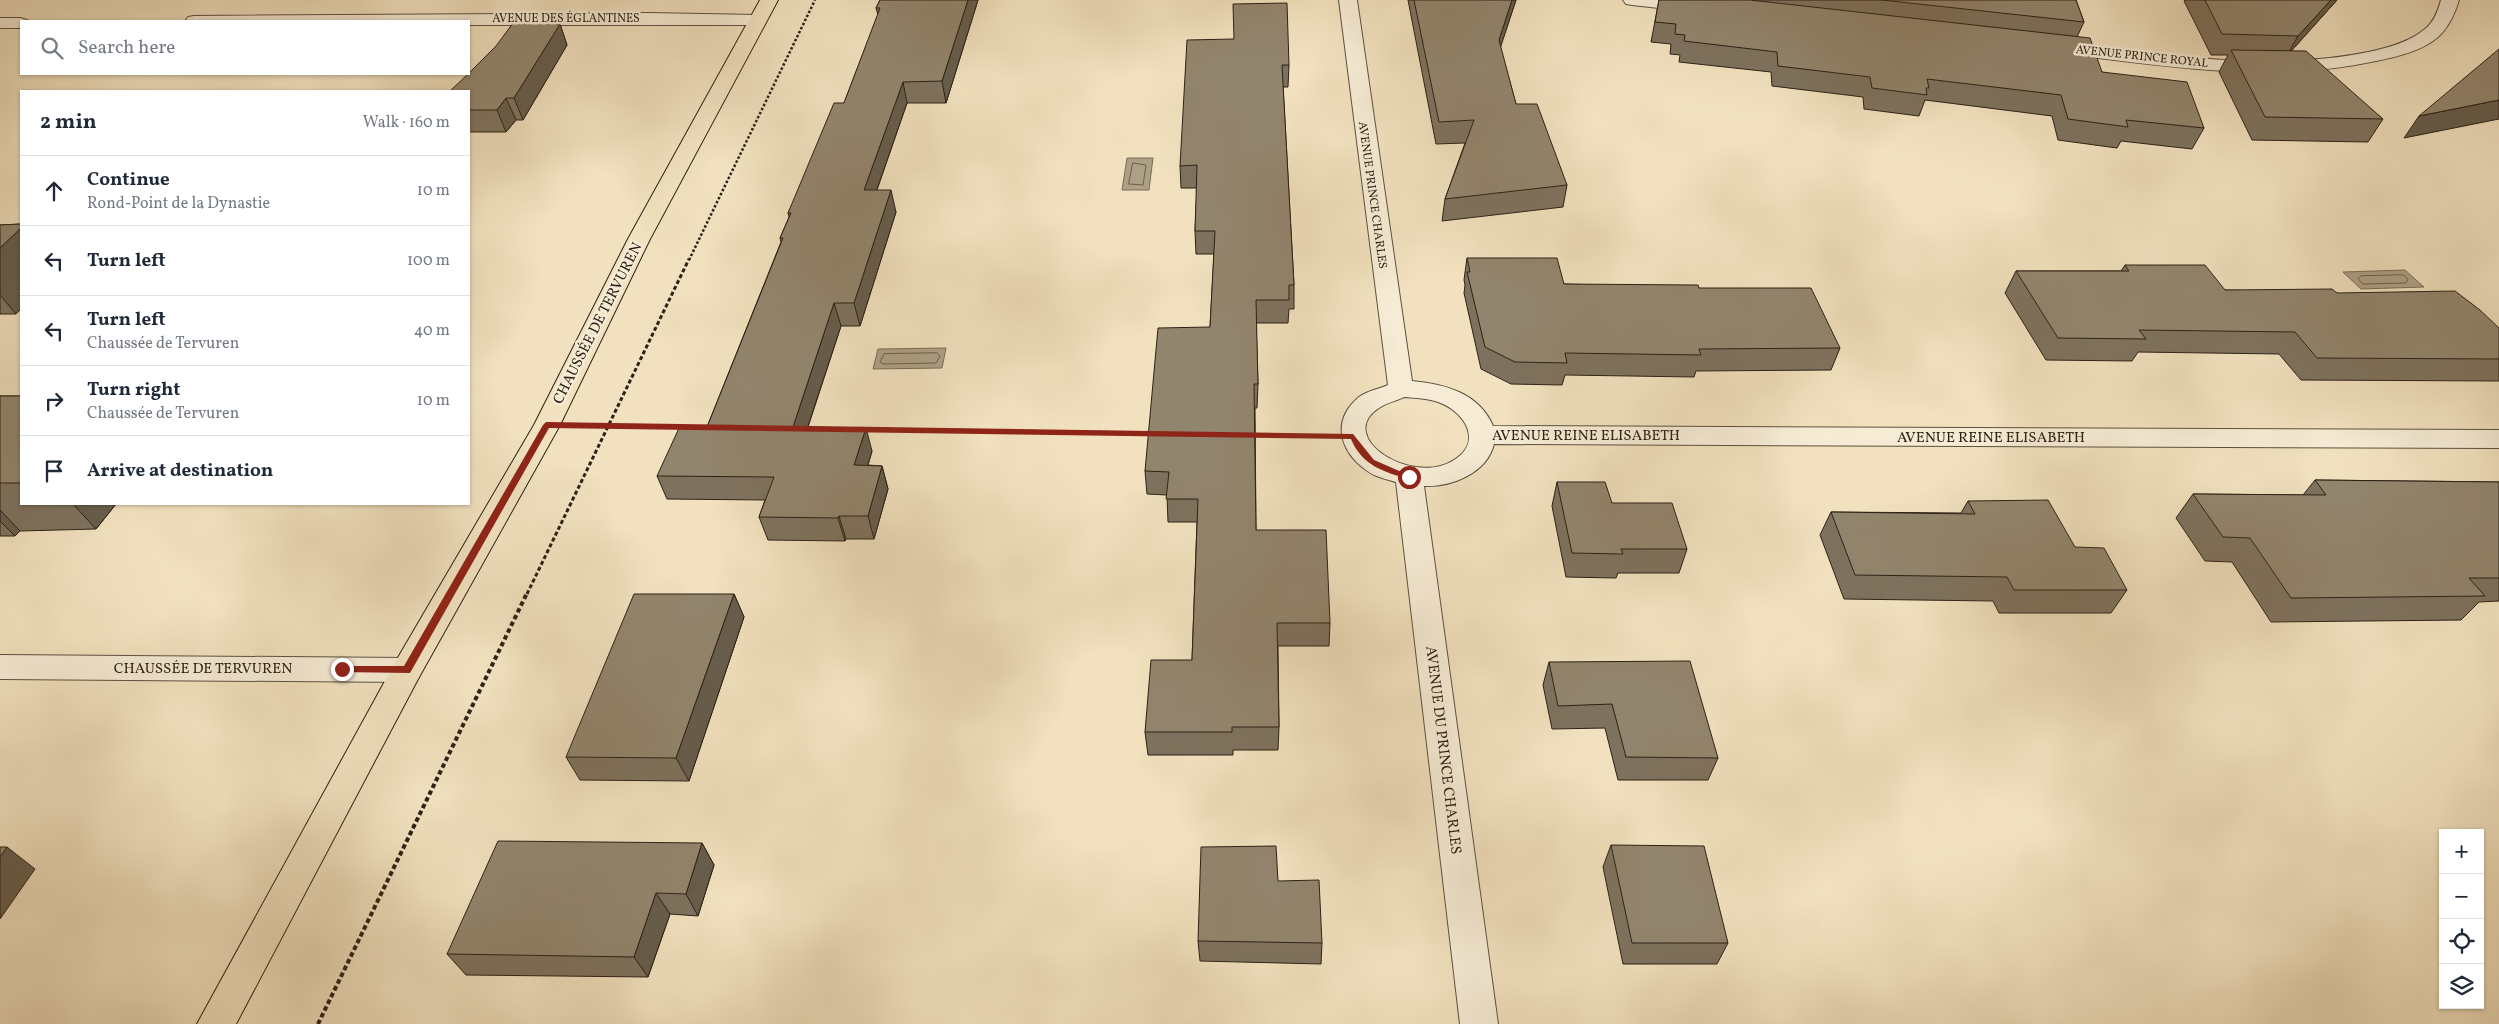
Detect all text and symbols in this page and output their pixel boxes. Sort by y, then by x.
street label: AVENUE DES ÉGLANTINES [492,10,640,27]
search box [20,20,470,75]
icon: search [38,34,66,62]
text: Search here [78,35,175,61]
street label: AVENUE PRINCE ROYAL [2075,42,2209,72]
text: 2 min [40,108,97,137]
text: Walk · 160 m [363,112,450,134]
street label: AVENUE PRINCE CHARLES [1354,120,1390,270]
text: Continue [87,167,170,193]
icon: ahead [40,177,68,205]
text: 10 m [417,180,450,202]
text: Rond-Point de la Dynastie [87,193,270,215]
street label: CHAUSSÉE DE TERVUREN [548,239,648,408]
icon: left [40,247,68,275]
text: Turn left [87,248,166,274]
text: 100 m [407,250,450,272]
text: Turn left [87,307,166,333]
icon: left [40,317,68,345]
text: 40 m [414,320,450,342]
text: Chaussée de Tervuren [87,333,239,355]
text: Turn right [87,377,180,403]
icon: right [40,387,68,415]
text: 10 m [417,390,450,412]
text: Chaussée de Tervuren [87,403,239,425]
street label: AVENUE REINE ELISABETH [1492,426,1680,447]
street label: AVENUE REINE ELISABETH [1897,428,2085,449]
icon: arrive [40,457,68,485]
text: Arrive at destination [87,458,273,484]
route start [1398,466,1421,489]
street label: AVENUE DU PRINCE CHARLES [1419,645,1466,856]
route end [331,658,354,681]
street label: CHAUSSÉE DE TERVUREN [114,659,292,680]
map controls [2439,829,2484,1009]
button: + [2439,829,2484,874]
button: − [2439,874,2484,919]
button: locate [2439,919,2484,964]
button: layers [2439,964,2484,1009]

